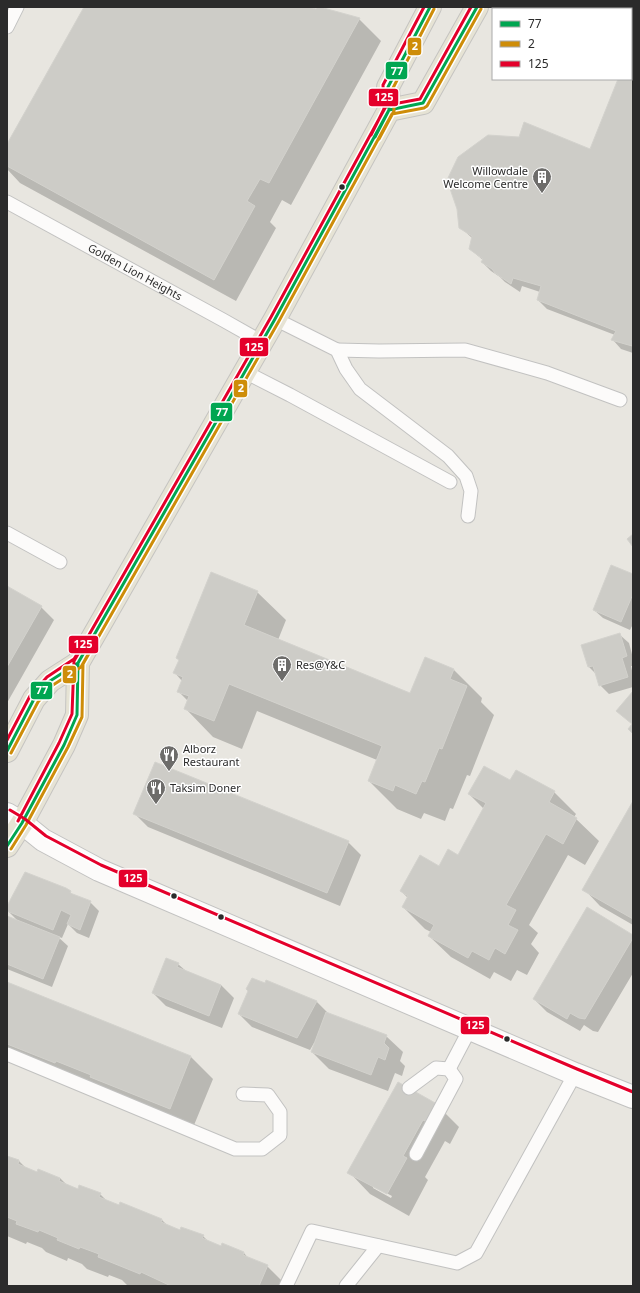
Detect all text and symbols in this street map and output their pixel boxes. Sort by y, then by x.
legend [492,8,632,80]
text: 77 [528,15,542,32]
text: 2 [528,35,535,52]
line badge: 2 [407,37,422,56]
text: 2 [412,38,418,53]
text: 125 [528,55,549,72]
line badge: 77 [385,61,408,80]
text: 77 [391,63,403,78]
line badge: 125 [368,88,399,107]
text: 125 [375,89,393,104]
place label: Willowdale Welcome Centre [443,163,528,191]
building icon: Willowdale Welcome Centre [531,166,553,194]
unlabelled marker [337,182,347,192]
street label: Golden Lion Heights [86,240,185,303]
line badge: 125 [239,337,269,357]
text: 125 [245,339,263,354]
line badge: 2 [233,379,248,398]
text: 2 [238,380,244,395]
line badge: 77 [210,402,233,422]
text: 77 [216,404,228,419]
line badge: 125 [68,635,99,654]
text: 125 [74,636,92,651]
building icon: Res@Y&C [271,654,293,682]
place label: Res@Y&C [296,657,345,672]
line badge: 2 [62,665,77,684]
text: 2 [67,666,73,681]
line badge: 77 [30,681,53,700]
text: 77 [36,682,48,697]
place label: Alborz Restaurant [183,741,240,769]
restaurant icon: Alborz Restaurant [158,744,180,772]
restaurant icon: Taksim Doner [145,777,167,805]
place label: Taksim Doner [170,780,241,795]
line badge: 125 [118,869,148,888]
text: 125 [124,870,142,885]
unlabelled marker [169,891,179,901]
unlabelled marker [216,912,226,922]
line badge: 125 [460,1016,490,1035]
text: 125 [466,1017,484,1032]
unlabelled marker [502,1034,512,1044]

